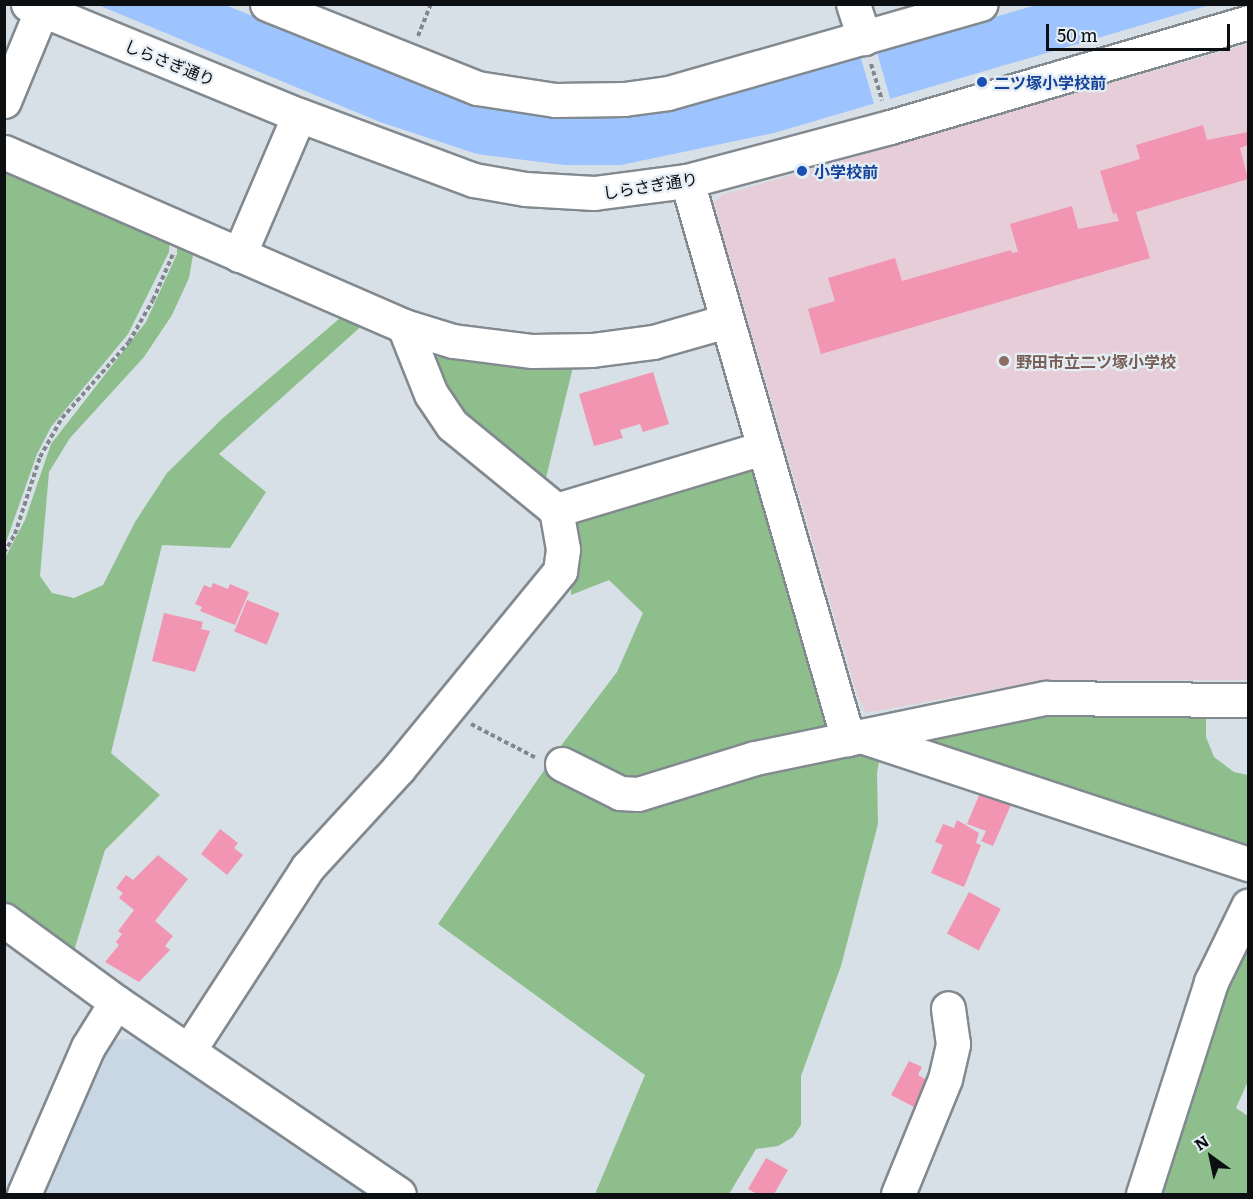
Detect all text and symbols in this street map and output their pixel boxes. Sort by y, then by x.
scale bar [1049,12,1234,50]
text: 50 m [1057,21,1098,48]
street label: しらさぎ通り [122,35,218,89]
place label: 二ツ塚小学校前 [994,72,1106,92]
marker: 二ツ塚小学校前 [975,75,989,89]
place label: 小学校前 [814,161,878,181]
marker: 小学校前 [795,164,809,178]
street label: しらさぎ通り [601,168,699,202]
place label: 野田市立二ツ塚小学校 [1016,351,1176,371]
marker: 野田市立二ツ塚小学校 [997,354,1011,368]
north arrow [1181,1127,1241,1187]
text: N [1189,1128,1213,1156]

